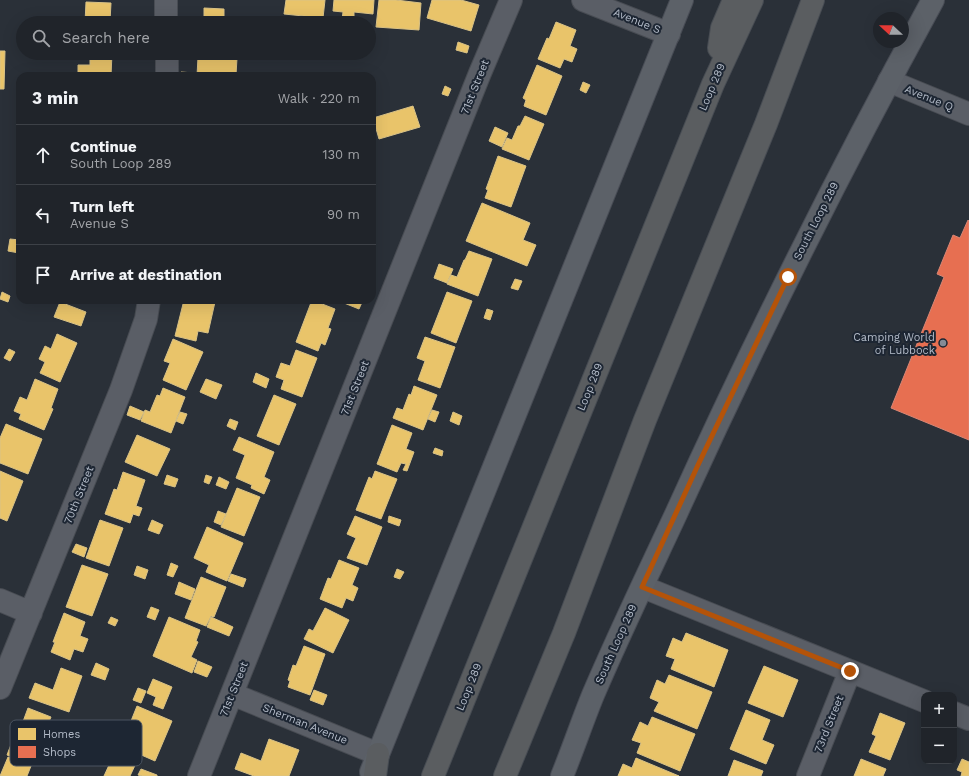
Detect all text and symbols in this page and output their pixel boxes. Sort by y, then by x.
street label: Avenue S [612,6,662,36]
north arrow [873,12,909,48]
search box [16,16,376,60]
icon: search [30,27,52,49]
text: Search here [62,29,150,47]
street label: 71st Street [458,57,492,116]
street label: Loop 289 [696,61,728,113]
street label: Avenue Q [903,82,955,114]
text: 3 min [32,88,78,108]
text: Walk · 220 m [278,91,360,106]
text: Continue [70,138,137,156]
icon: ahead [32,144,54,166]
text: 130 m [322,147,360,162]
text: South Loop 289 [70,156,171,171]
street label: South Loop 289 [791,180,841,262]
text: Turn left [70,198,134,216]
icon: left [32,204,54,226]
text: 90 m [327,207,360,222]
text: Avenue S [70,216,129,231]
icon: arrive [32,264,54,286]
text: Arrive at destination [70,266,222,284]
route start [779,268,797,286]
place label: Camping World of Lubbock [853,331,935,357]
marker: Camping World of Lubbock [938,338,948,348]
street label: 71st Street [338,358,372,417]
street label: Loop 289 [575,361,606,413]
street label: 70th Street [62,464,97,526]
street label: South Loop 289 [593,602,639,686]
street label: 71st Street [217,659,251,718]
street label: Loop 289 [454,661,485,713]
route end [841,662,859,680]
map controls [921,692,957,764]
button: + [921,692,957,728]
street label: 73rd Street [812,693,847,755]
street label: Sherman Avenue [261,701,349,747]
legend [10,720,142,766]
text: Homes [43,728,80,741]
button: − [921,728,957,764]
text: Shops [43,746,76,759]

